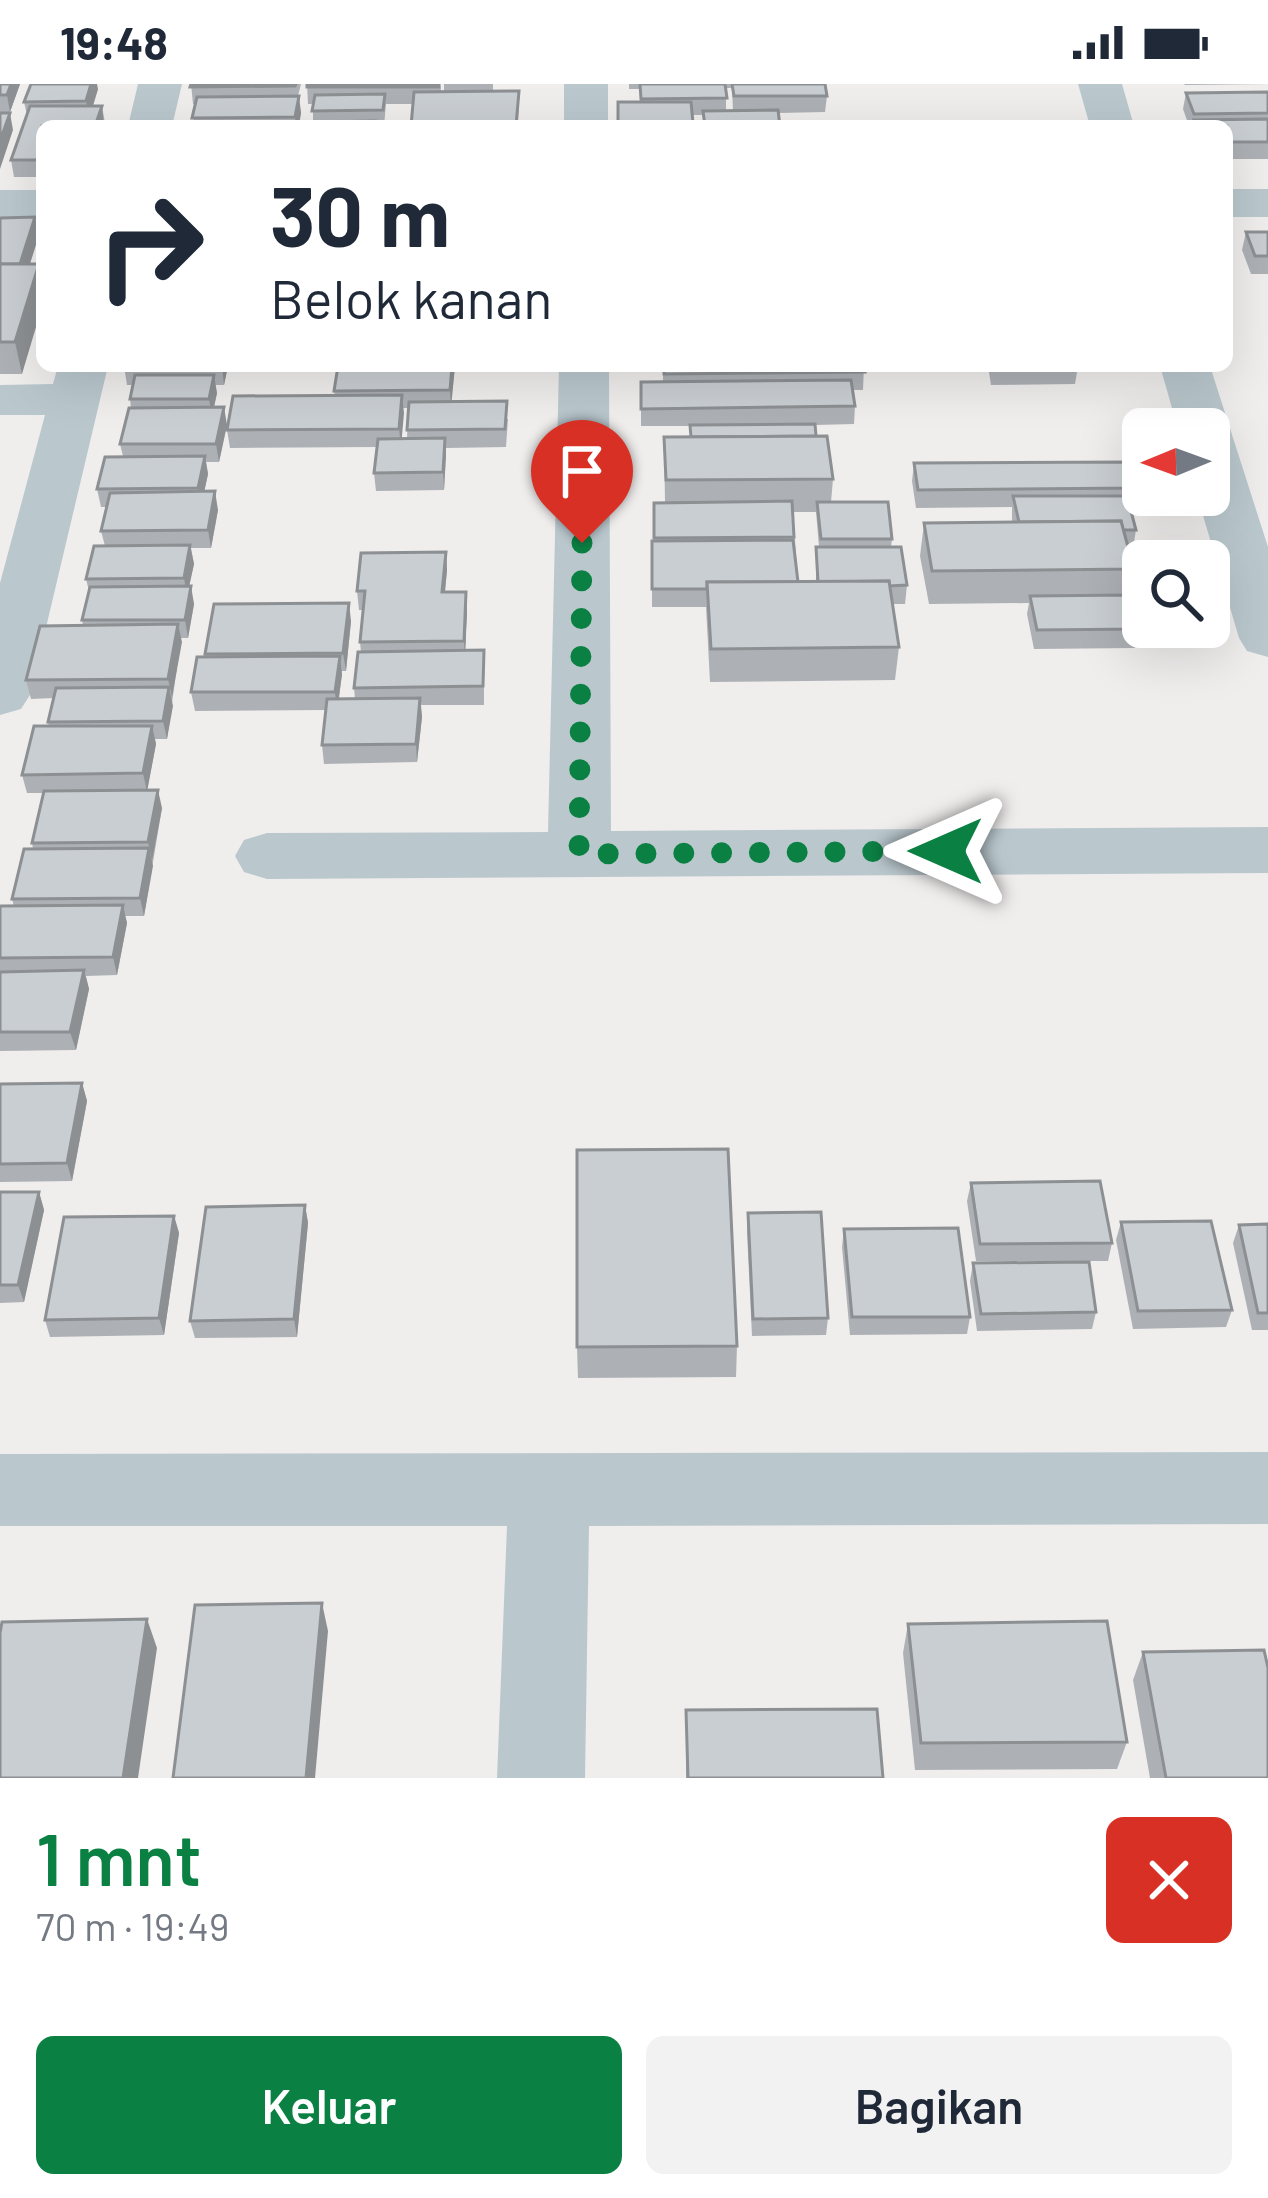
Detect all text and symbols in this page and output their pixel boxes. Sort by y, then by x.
text: 19:48 [60,15,168,69]
text: 30 m [270,163,450,264]
icon: right [72,168,228,324]
text: Belok kanan [270,265,552,330]
north arrow [1122,408,1230,516]
map controls [1122,408,1230,648]
pin [531,420,633,543]
icon: arrive [549,438,615,504]
button: search [1122,540,1230,648]
position arrow [883,788,1009,914]
text: 1 mnt [36,1814,202,1900]
button: close [1106,1817,1232,1943]
text: 70 m · 19:49 [36,1902,229,1949]
button: Keluar [36,2036,622,2174]
button: Bagikan [646,2036,1232,2174]

